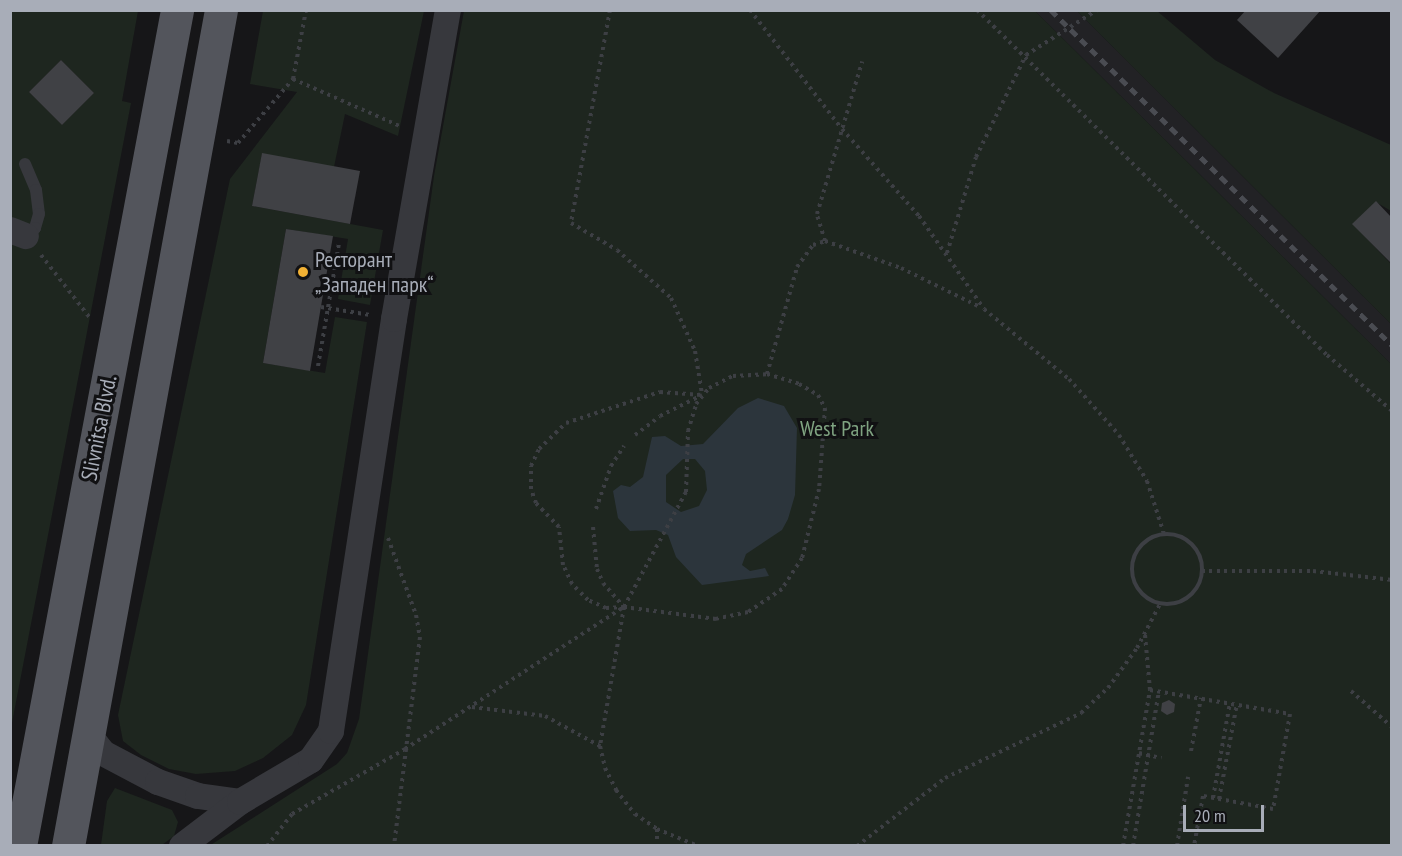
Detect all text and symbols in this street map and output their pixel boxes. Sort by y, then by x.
place label: Ресторант „Западен парк“ [315,246,434,298]
marker: Ресторант „Западен парк“ [296,265,310,279]
street label: Slivnitsa Blvd. [76,373,122,483]
park label: West Park [800,416,874,442]
scale bar [1186,793,1267,831]
text: 20 m [1194,804,1226,827]

